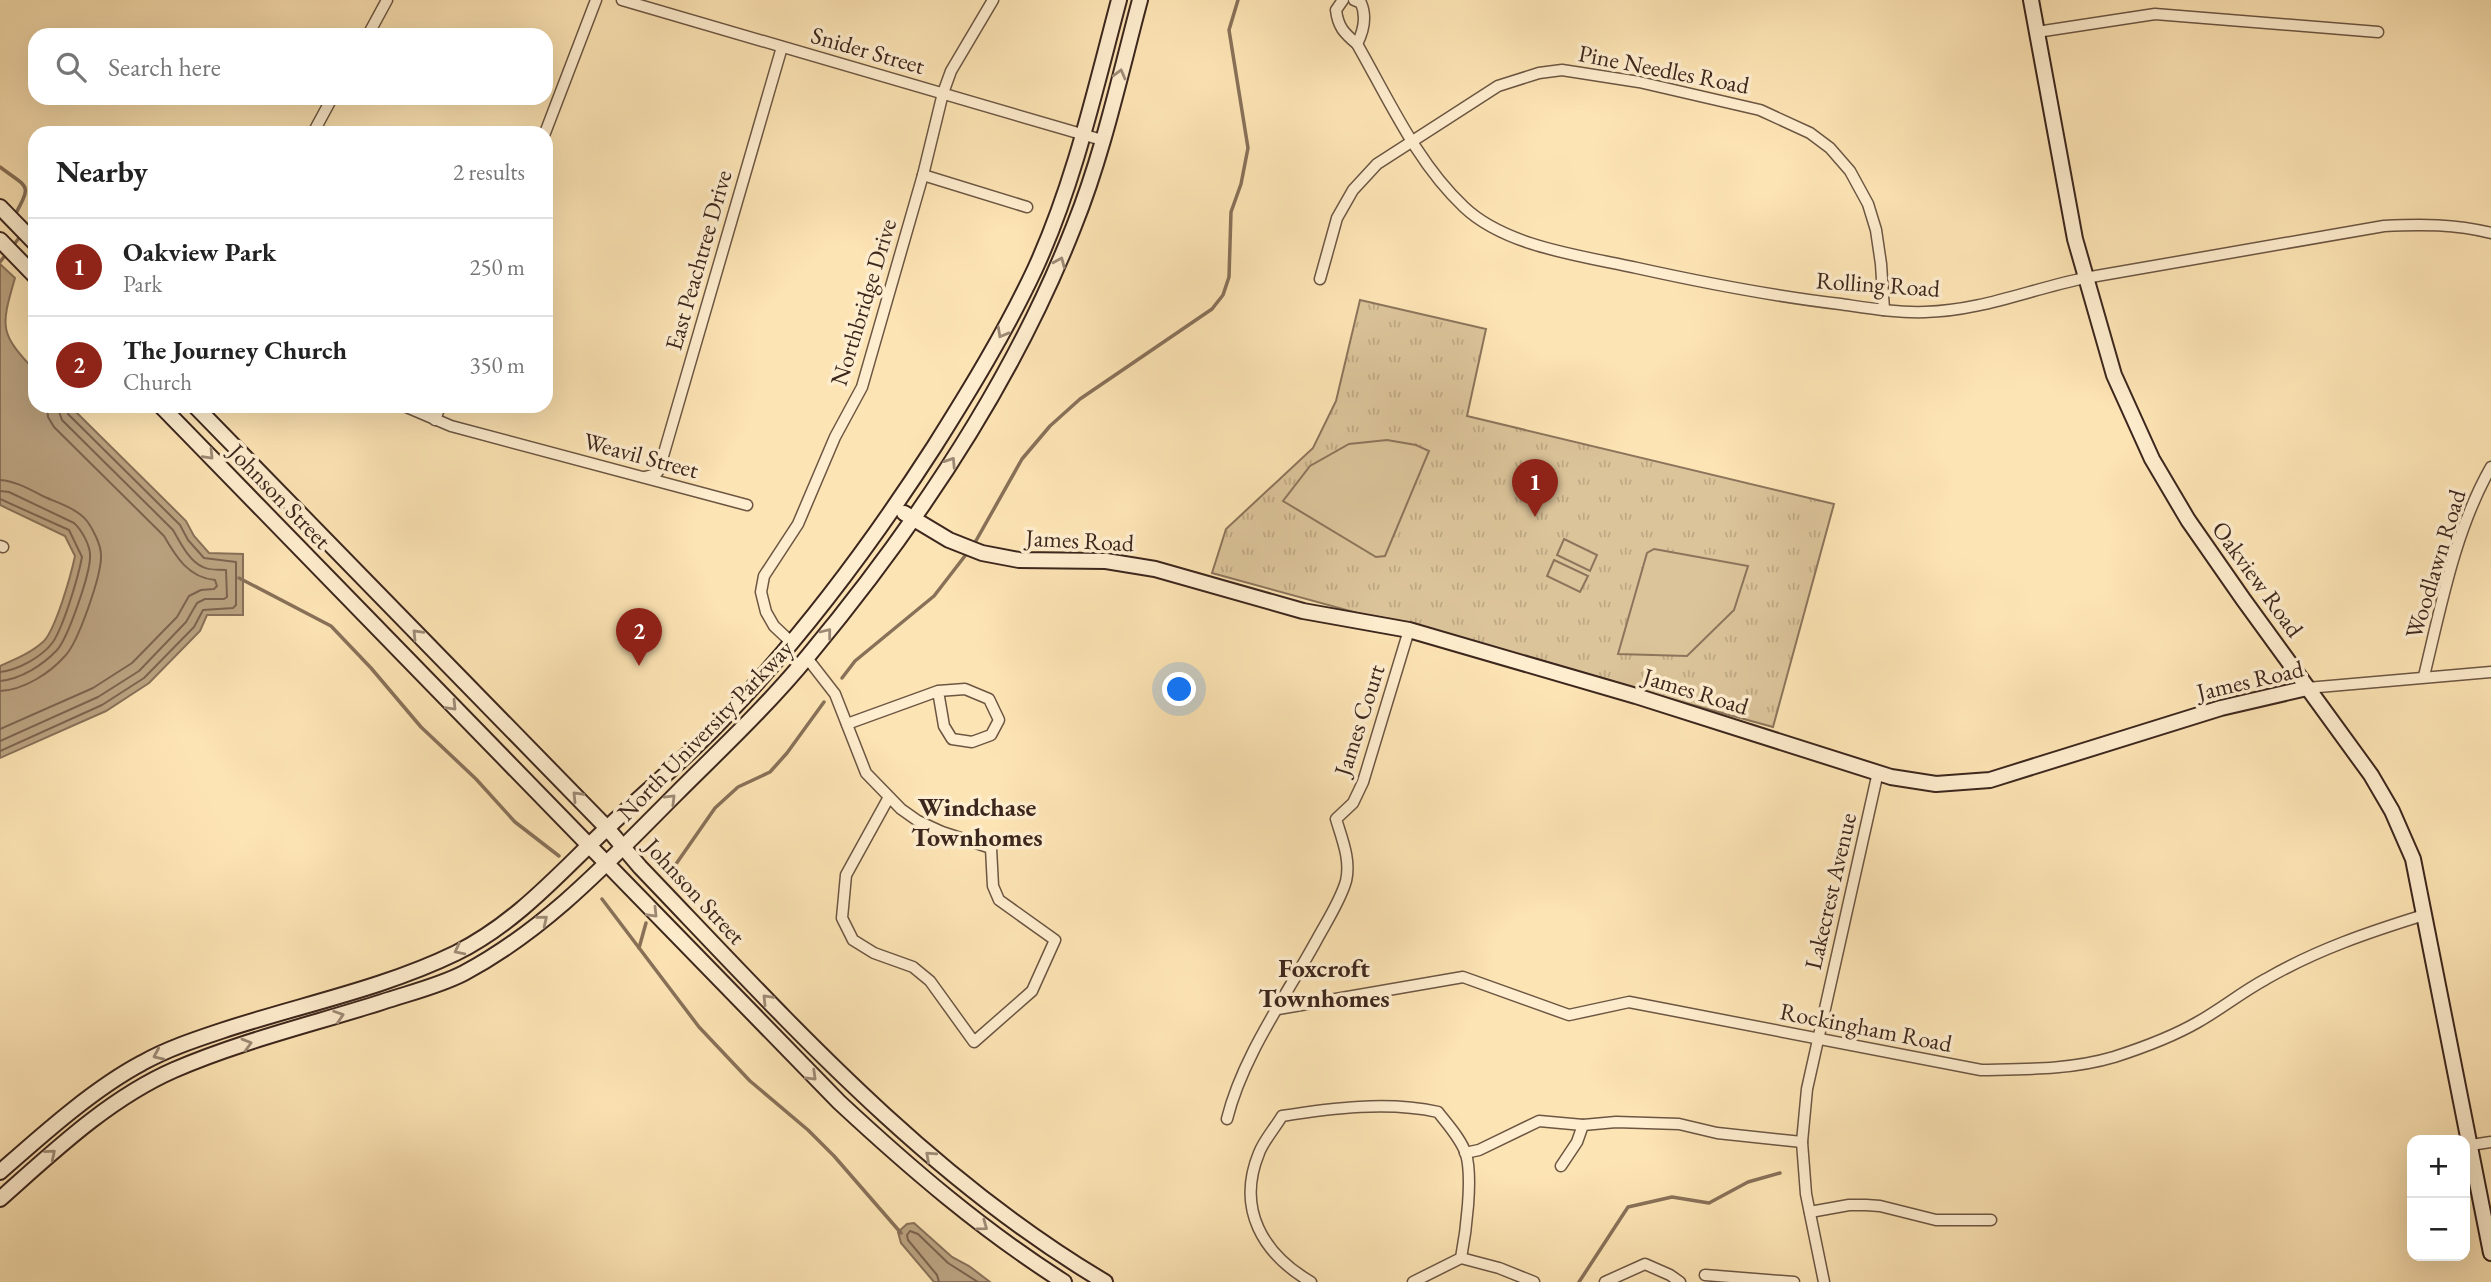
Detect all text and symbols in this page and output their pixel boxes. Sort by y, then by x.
street label: Snider Street [808,19,929,81]
search box [28,28,553,105]
street label: Pine Needles Road [1576,37,1753,101]
icon: search [52,48,90,86]
text: Search here [108,50,221,84]
one-way arrow [1112,68,1127,80]
text: Nearby [56,152,148,191]
text: 2 results [453,157,525,187]
street label: East Peachtree Drive [657,166,739,354]
street label: Northbridge Drive [823,215,903,389]
text: Oakview Park [123,235,276,269]
text: 1 [73,252,85,282]
text: 250 m [469,252,525,282]
one-way arrow [1051,257,1065,269]
street label: Rolling Road [1815,264,1942,304]
text: Park [123,269,162,299]
one-way arrow [997,326,1010,338]
text: The Journey Church [123,333,347,367]
text: 2 [73,350,85,380]
text: 350 m [469,350,525,380]
text: Church [123,367,192,397]
street label: Weavil Street [580,425,702,485]
street label: Johnson Street [221,435,338,555]
one-way arrow [200,447,213,460]
one-way arrow [942,456,955,469]
pin: 1 [1512,459,1558,517]
street label: Woodlawn Road [2398,485,2473,642]
street label: Oakview Road [2205,515,2311,644]
street label: James Road [1023,522,1136,558]
pin: 2 [616,608,662,666]
one-way arrow [818,628,831,641]
one-way arrow [413,629,426,642]
street label: North University Parkway [610,632,800,827]
street label: James Road [2192,652,2307,708]
street label: James Court [1326,660,1392,782]
street label: James Road [1638,660,1753,722]
your location [1162,672,1196,706]
one-way arrow [444,698,457,711]
district label: Windchase Townhomes [911,790,1043,854]
one-way arrow [572,792,585,805]
one-way arrow [663,794,676,807]
street label: Lakecrest Avenue [1797,810,1863,972]
street label: Johnson Street [636,830,753,951]
one-way arrow [645,905,658,918]
one-way arrow [534,916,547,928]
one-way arrow [454,942,466,956]
district label: Foxcroft Townhomes [1258,951,1390,1015]
one-way arrow [762,994,775,1007]
street label: Rockingham Road [1777,995,1956,1059]
one-way arrow [332,1010,345,1024]
one-way arrow [241,1037,253,1052]
one-way arrow [153,1047,165,1061]
one-way arrow [804,1068,817,1081]
map controls [2407,1135,2470,1261]
button: + [2407,1135,2470,1198]
one-way arrow [43,1150,56,1162]
one-way arrow [926,1152,939,1164]
button: − [2407,1198,2470,1261]
one-way arrow [975,1218,988,1230]

